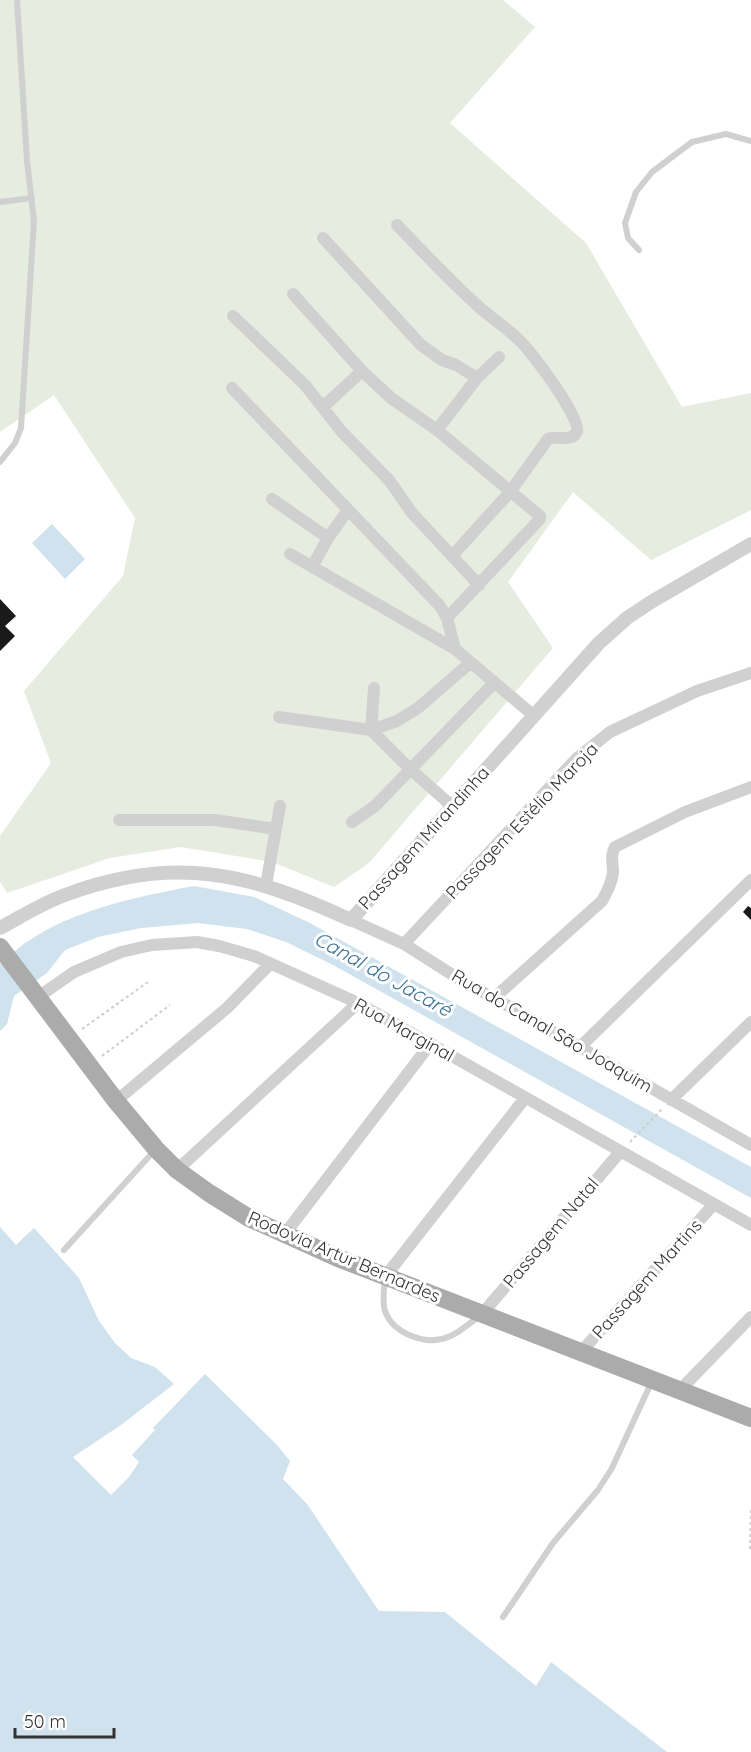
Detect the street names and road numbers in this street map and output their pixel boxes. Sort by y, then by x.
street label: Passagem Estélio Maroja [441,737,603,904]
street label: Passagem Mirandinha [353,761,494,914]
street label: Rua do Canal São Joaquim [448,964,657,1098]
street label: Rua Marginal [350,993,458,1067]
street label: Passagem Natal [498,1173,603,1293]
street label: Rodovia Artur Bernardes [245,1206,444,1308]
street label: Passagem Martins [587,1214,706,1343]

